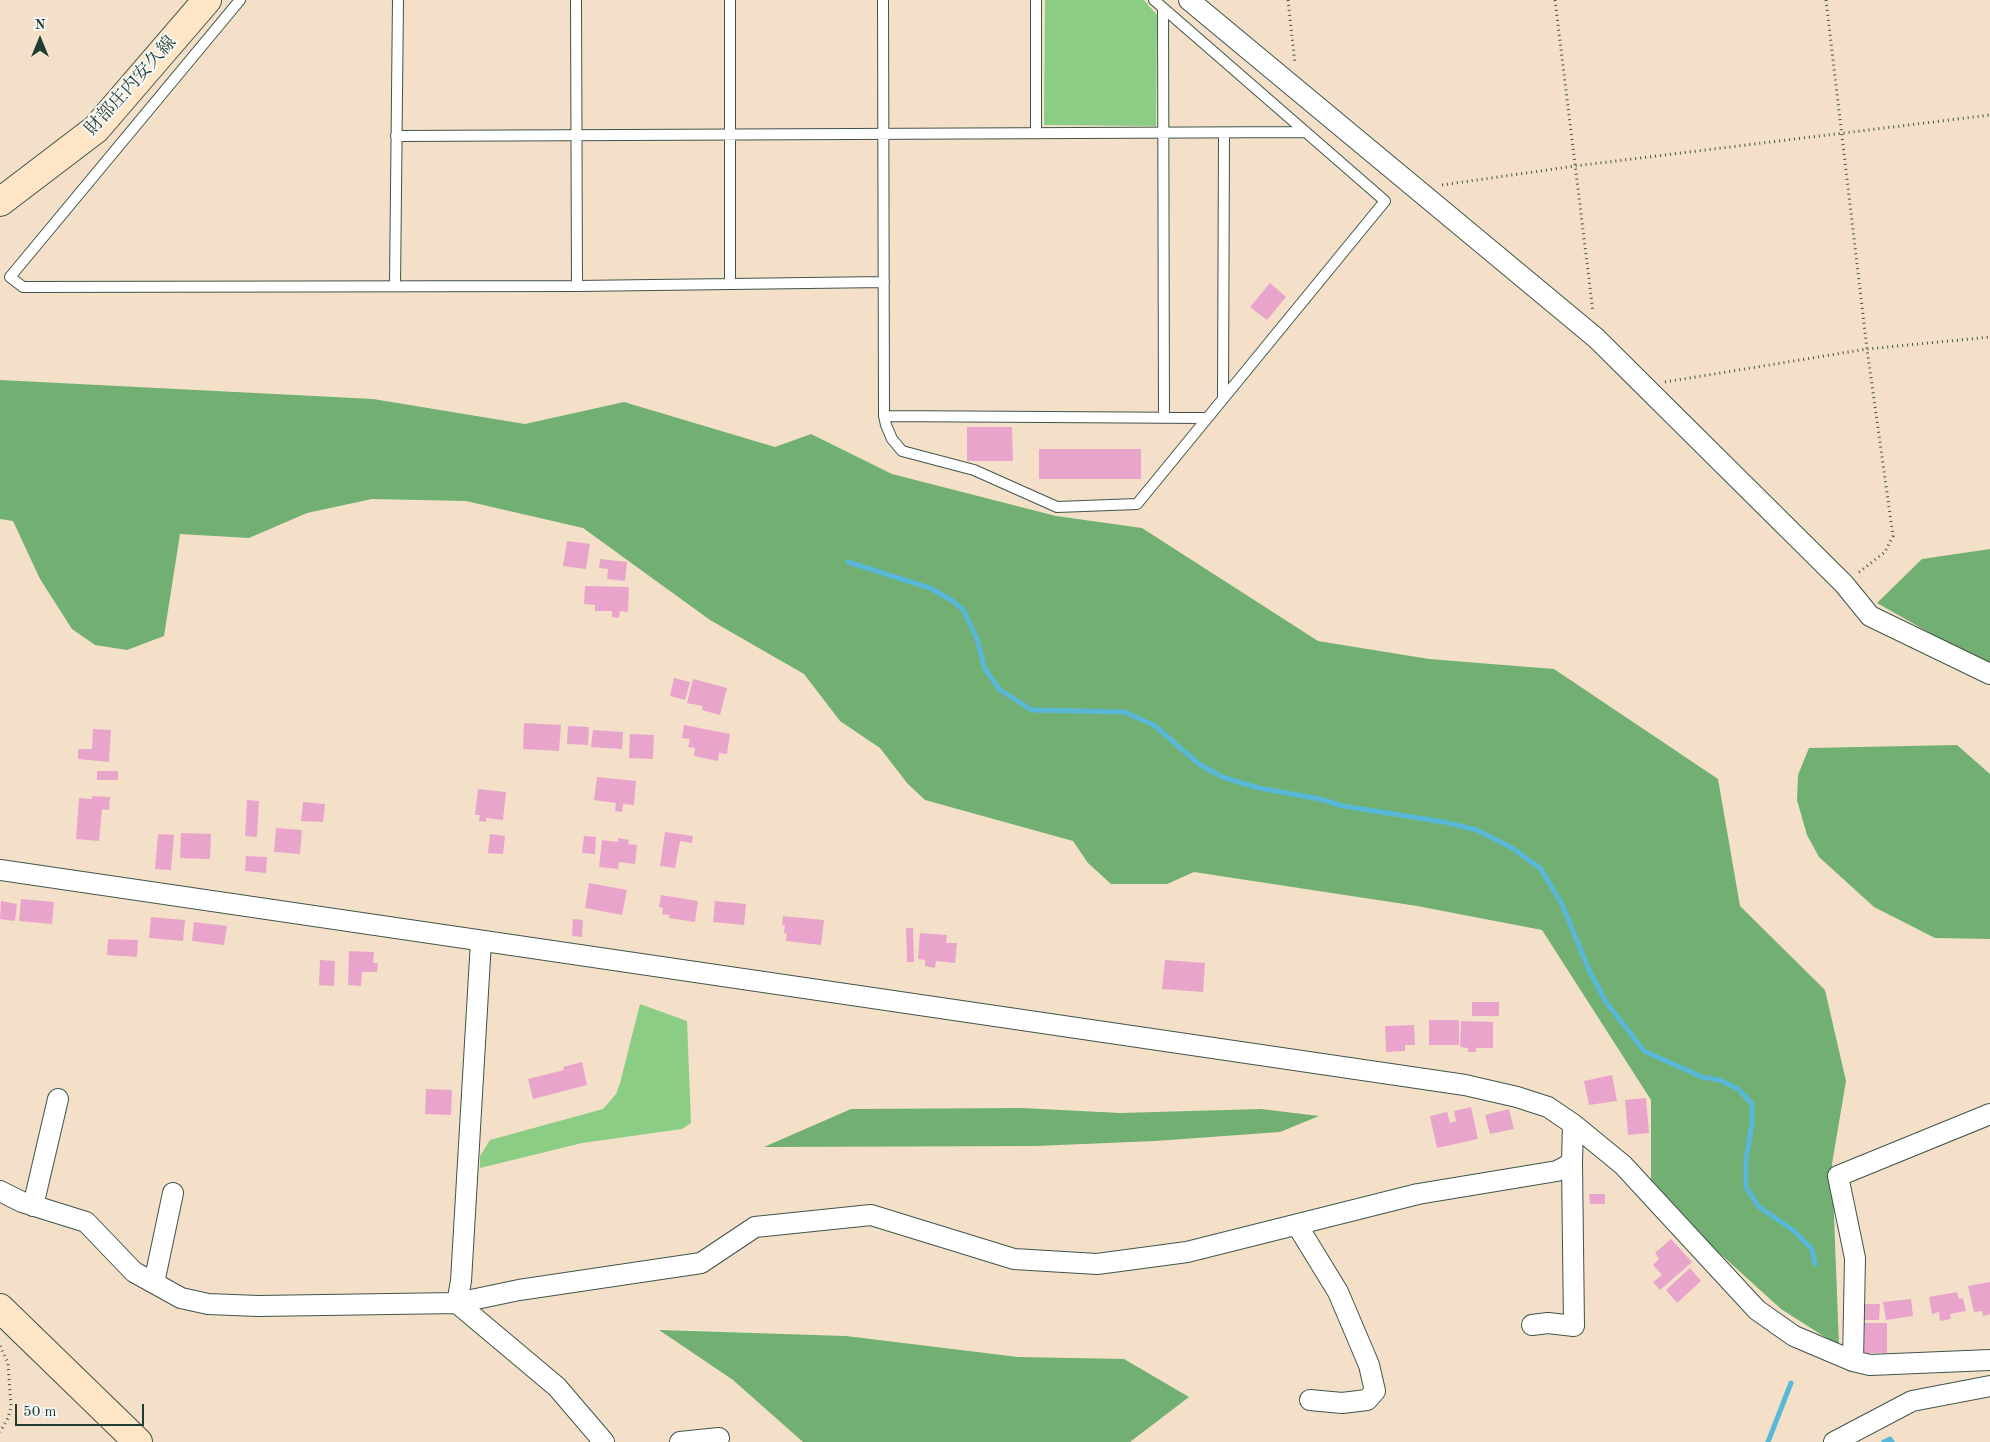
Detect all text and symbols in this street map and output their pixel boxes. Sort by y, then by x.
north arrow [15,15,65,65]
text: N [35,18,45,32]
street label: 財部庄内安久線 [81,32,181,140]
scale bar [18,1394,146,1426]
text: 50 m [23,1405,57,1420]

